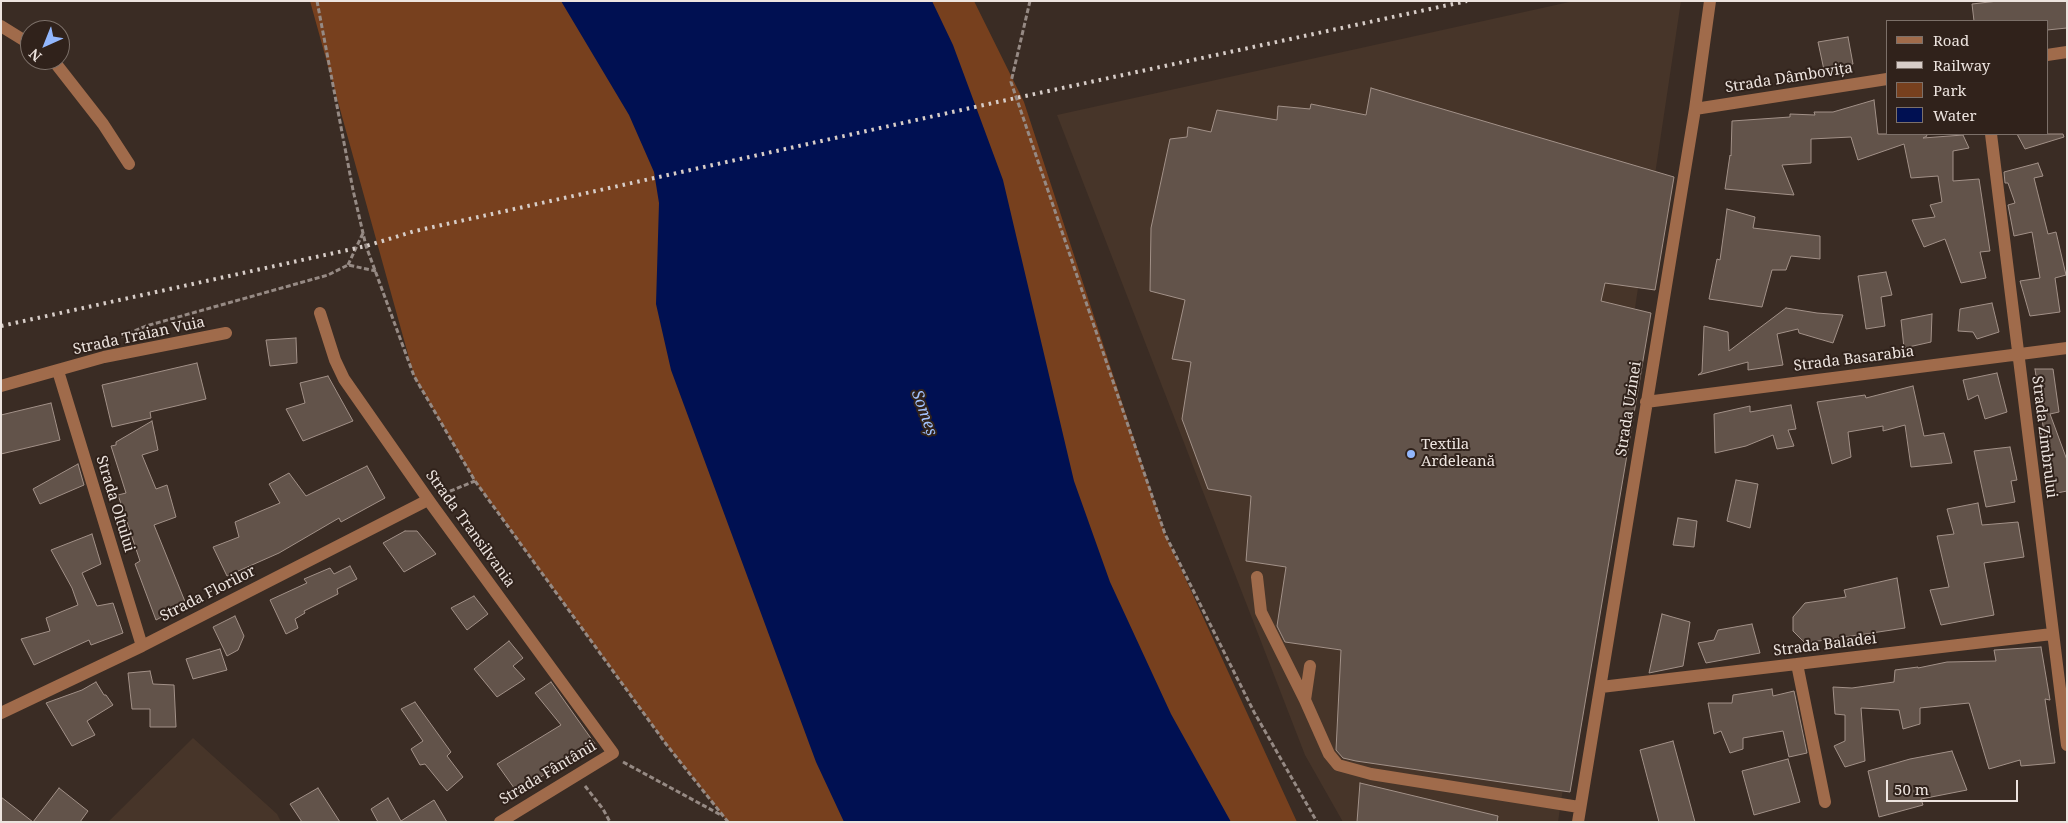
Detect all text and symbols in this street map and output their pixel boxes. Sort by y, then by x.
north arrow [20,20,70,70]
legend [1886,20,2048,135]
text: Road [1933,30,1969,50]
text: N [24,45,46,66]
text: Railway [1933,55,1990,75]
street label: Strada Dâmbovița [1724,59,1854,97]
text: Park [1933,80,1966,100]
text: Water [1933,105,1976,125]
street label: Strada Traian Vuia [71,313,207,359]
street label: Strada Basarabia [1793,343,1915,375]
street label: Strada Uzinei [1613,360,1645,458]
street label: Strada Zimbrului [2028,375,2060,499]
water label: Someș [907,387,941,439]
place label: Textila Ardeleană [1421,436,1495,471]
marker: Textila Ardeleană [1405,448,1417,460]
street label: Strada Oltului [92,454,138,554]
street label: Strada Transilvania [421,467,519,591]
street label: Strada Florilor [157,562,259,626]
street label: Strada Baladei [1772,630,1878,660]
street label: Strada Fântânii [496,737,600,809]
scale bar [1888,770,2020,802]
text: 50 m [1894,779,1929,799]

